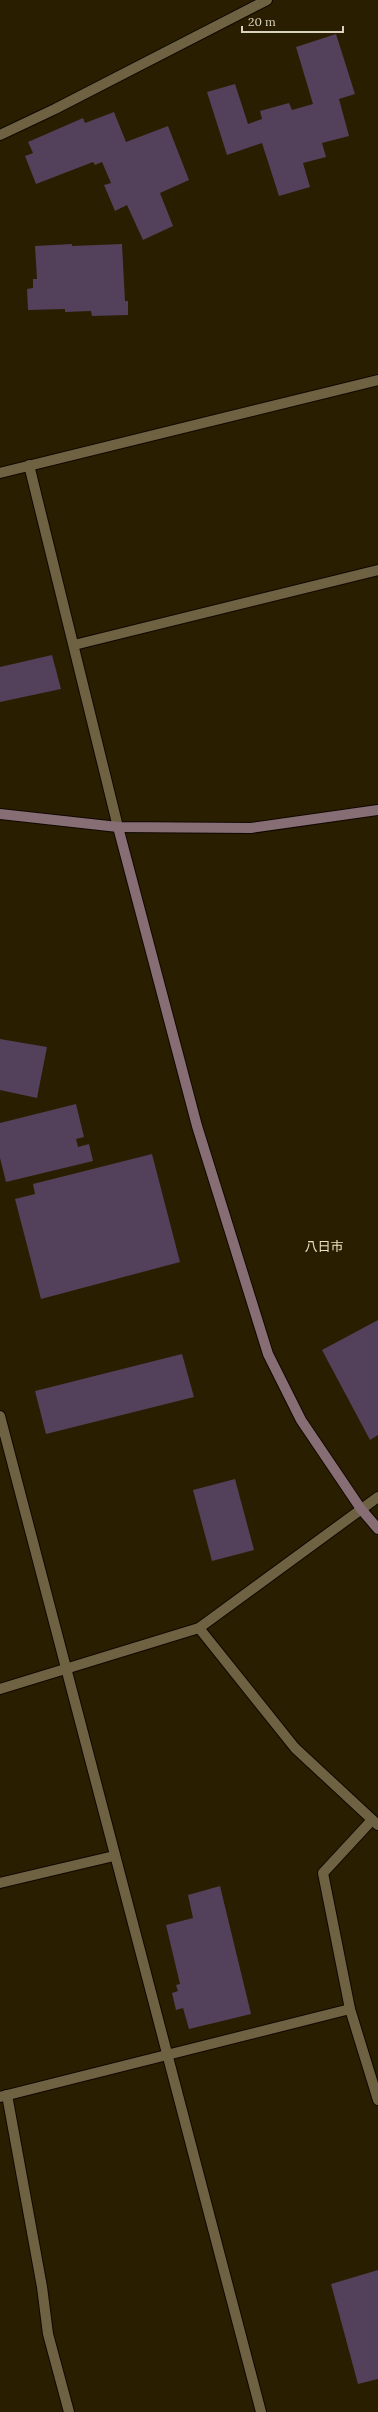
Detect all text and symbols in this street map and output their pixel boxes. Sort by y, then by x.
scale bar [242,8,343,34]
text: 20 m [248,14,276,29]
district label: 八日市 [304,1238,344,1255]

